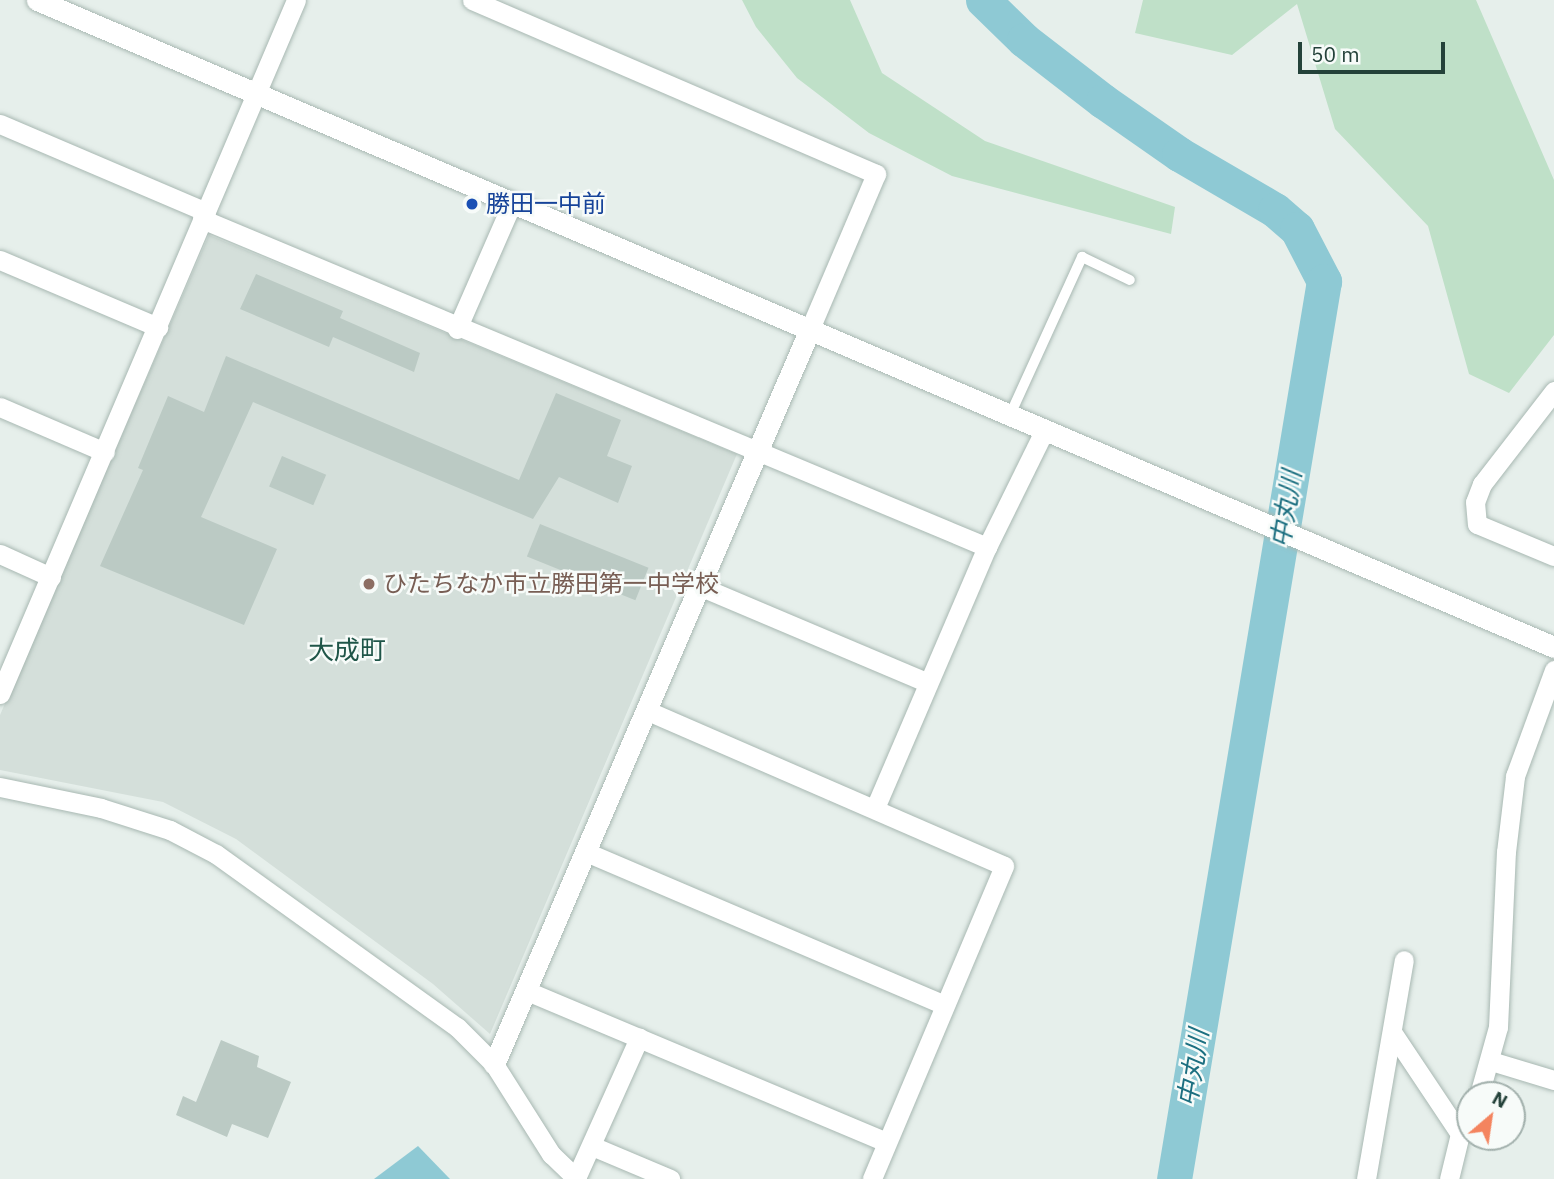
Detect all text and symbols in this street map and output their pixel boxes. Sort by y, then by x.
scale bar [1302,28,1449,72]
text: 50 m [1311,40,1360,68]
place label: 勝田一中前 [486,190,606,218]
marker: 勝田一中前 [464,196,480,212]
water label: 中丸川 [1264,468,1308,550]
place label: ひたちなか市立勝田第一中学校 [383,570,719,598]
marker: ひたちなか市立勝田第一中学校 [361,576,377,592]
district label: 大成町 [308,634,386,666]
water label: 中丸川 [1171,1027,1215,1109]
north arrow [1456,1081,1526,1151]
text: N [1488,1086,1512,1113]

